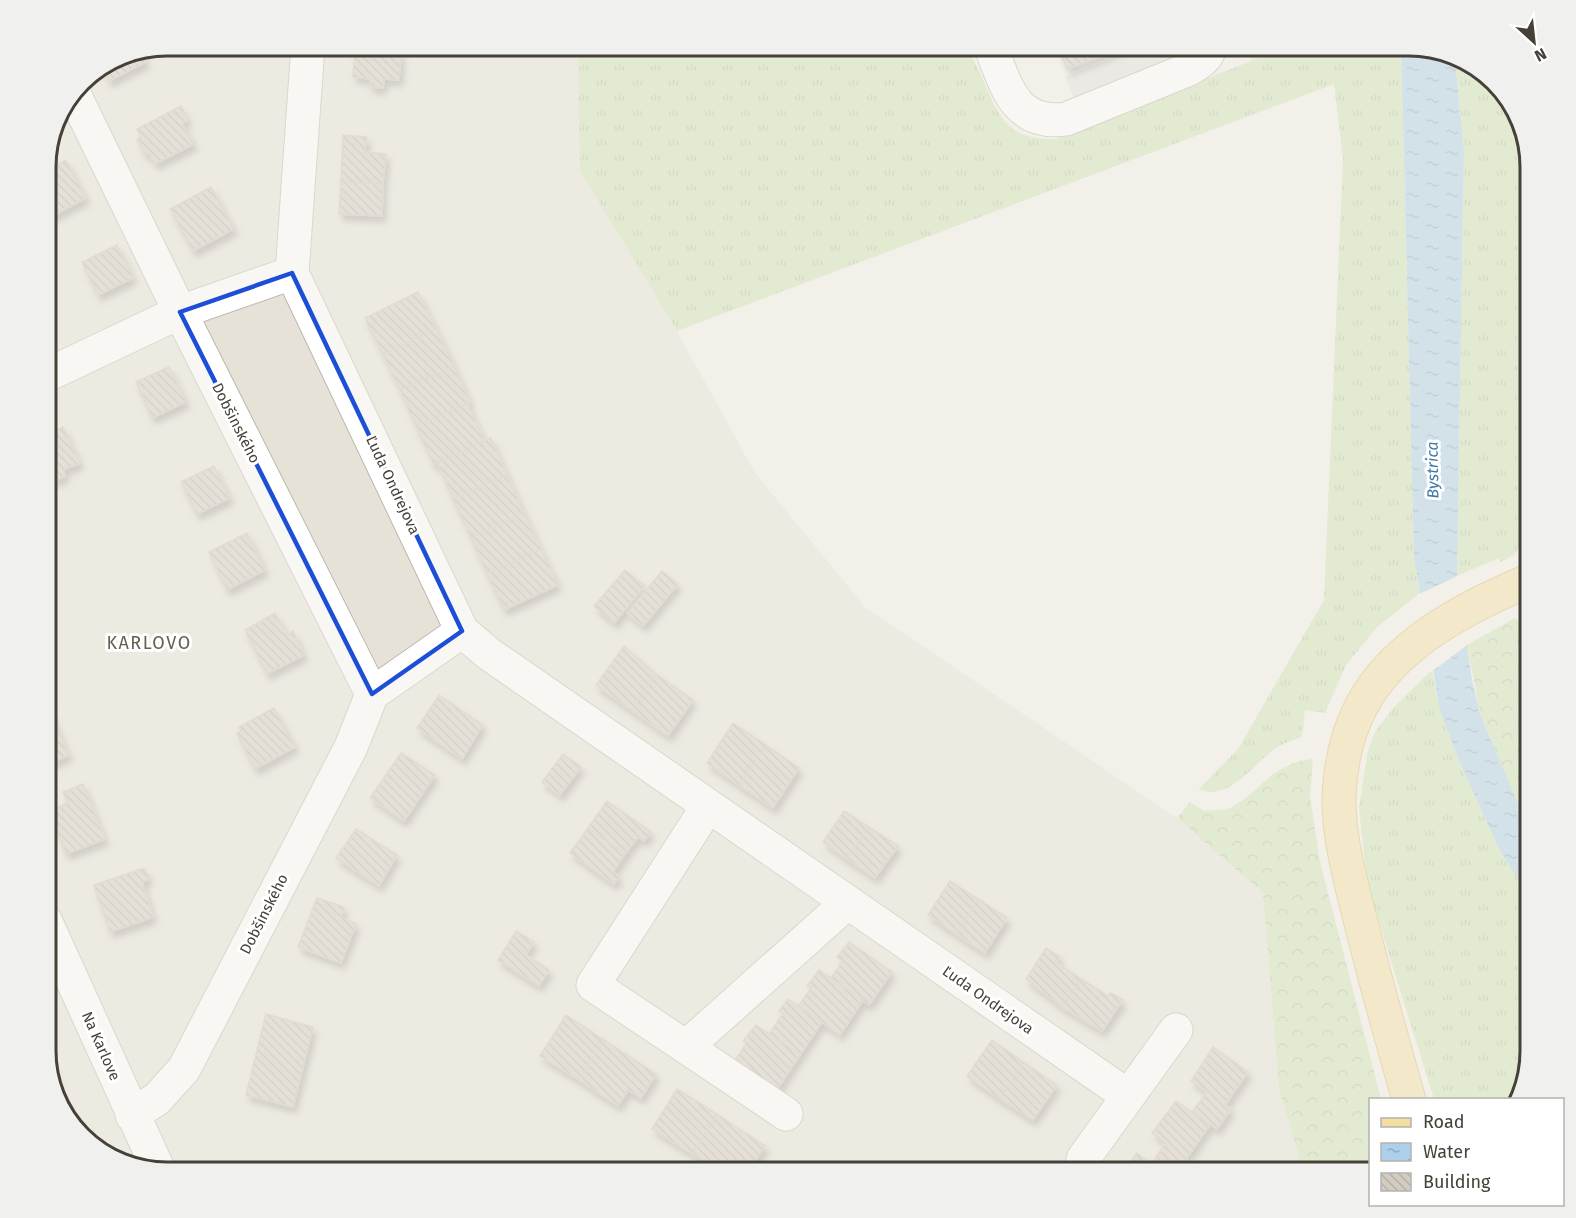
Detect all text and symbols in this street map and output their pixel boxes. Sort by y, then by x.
north arrow [1504,12,1564,72]
text: N [1532,44,1550,66]
street label: Dobšinského [208,380,264,466]
street label: Ľuda Ondrejova [362,433,424,537]
water label: Bystrica [1423,441,1442,499]
district label: KARLOVO [106,632,192,654]
street label: Dobšinského [236,871,292,957]
street label: Ľuda Ondrejova [939,962,1037,1038]
street label: Na Karlove [78,1009,124,1083]
legend [1369,1098,1564,1206]
text: Road [1423,1111,1465,1133]
text: Water [1423,1141,1470,1163]
text: Building [1423,1171,1491,1193]

